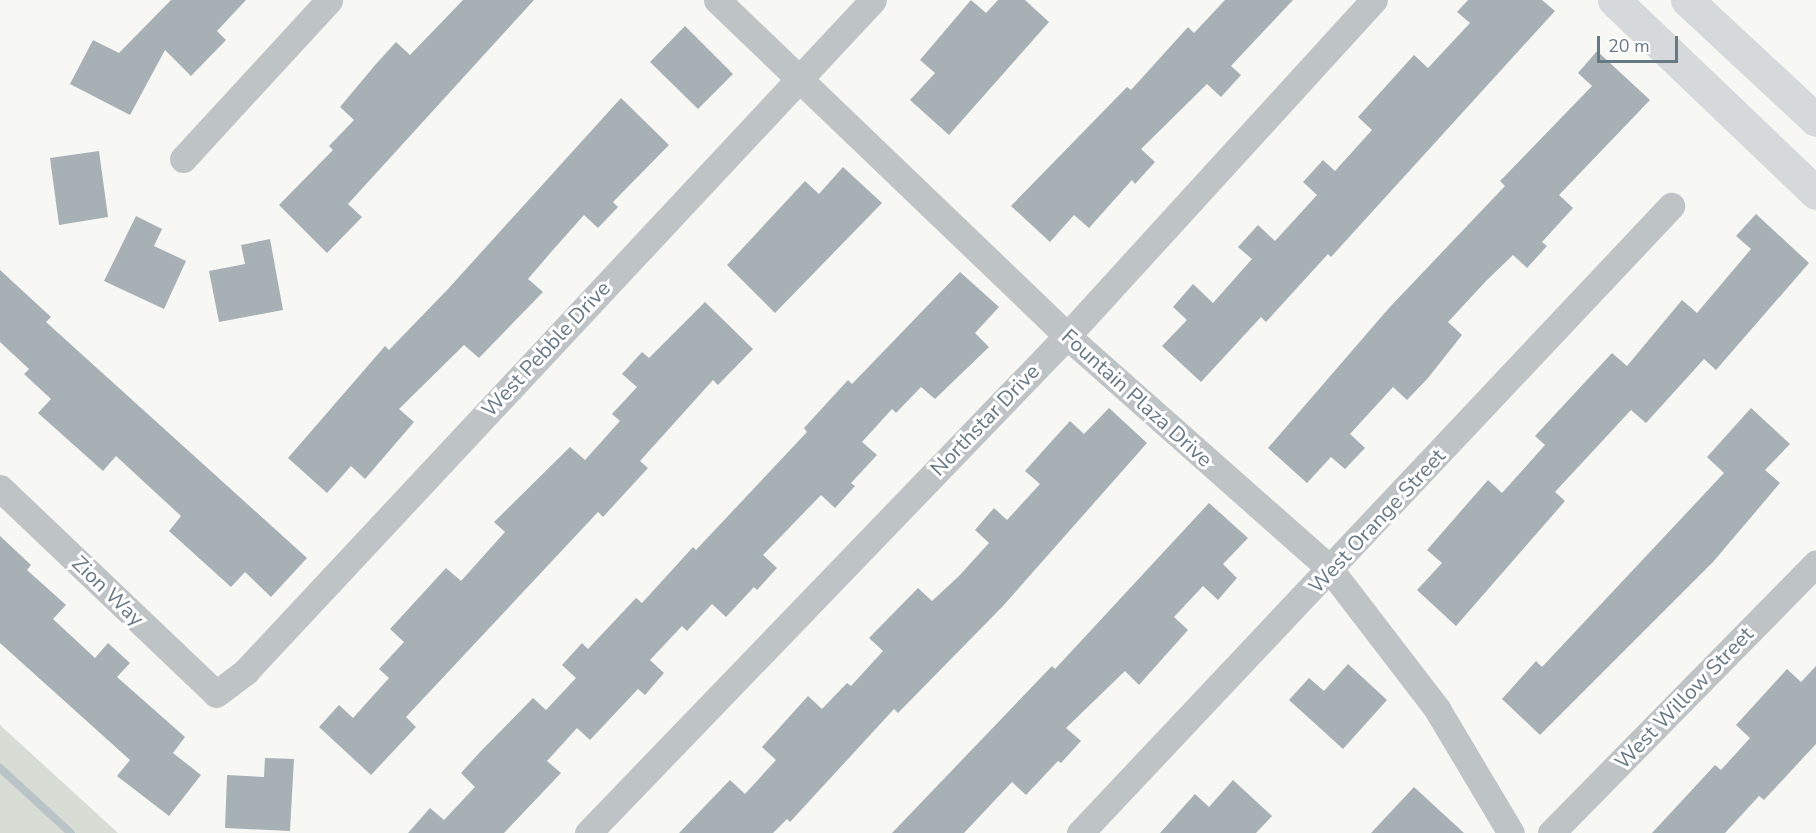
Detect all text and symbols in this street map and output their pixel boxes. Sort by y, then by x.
scale bar [1600,24,1681,62]
text: 20 m [1608,34,1650,58]
street label: West Pebble Drive [477,276,615,422]
street label: Fountain Plaza Drive [1057,324,1217,472]
street label: Northstar Drive [925,359,1045,481]
street label: West Orange Street [1303,443,1451,599]
street label: Zion Way [67,551,149,631]
street label: West Willow Street [1610,622,1758,774]

